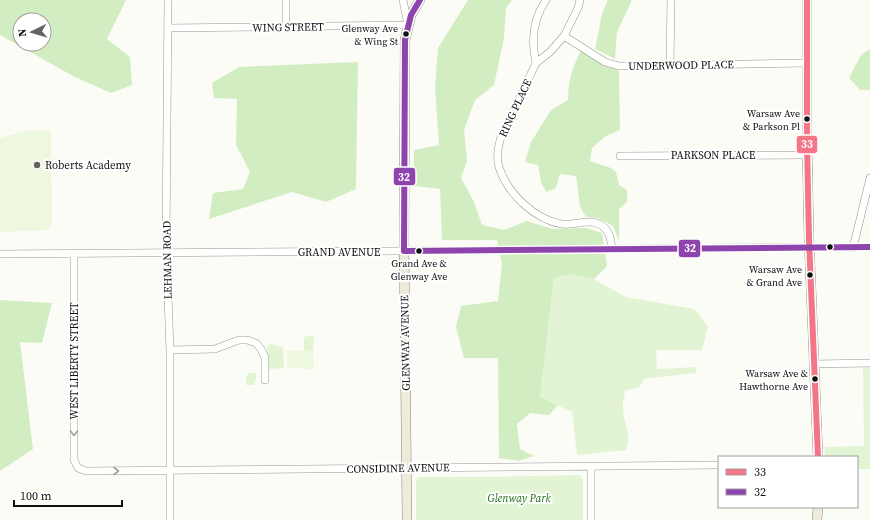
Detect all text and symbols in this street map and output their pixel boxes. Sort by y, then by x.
north arrow [12,12,52,52]
street label: WING STREET [252,19,324,36]
place label: Glenway Ave & Wing St [341,22,399,48]
text: N [15,28,30,37]
marker: Glenway Ave & Wing St [401,29,411,39]
street label: UNDERWOOD PLACE [628,57,734,74]
street label: RING PLACE [495,76,536,140]
place label: Warsaw Ave & Parkson Pl [743,107,800,133]
marker: Warsaw Ave & Parkson Pl [802,114,812,124]
line badge: 33 [796,135,818,154]
text: 33 [801,137,813,152]
street label: PARKSON PLACE [671,148,756,163]
place label: Roberts Academy [45,158,131,173]
marker: Roberts Academy [32,160,42,170]
line badge: 32 [393,167,416,186]
text: 32 [398,170,410,185]
street label: LEHMAN ROAD [159,220,176,299]
line badge: 32 [678,239,701,258]
text: 32 [684,241,696,256]
unlabelled marker [825,242,835,252]
street label: GRAND AVENUE [298,245,381,260]
marker: Grand Ave & Glenway Ave [414,246,424,256]
place label: Grand Ave & Glenway Ave [391,257,447,283]
place label: Warsaw Ave & Grand Ave [746,263,802,289]
marker: Warsaw Ave & Grand Ave [805,270,815,280]
street label: GLENWAY AVENUE [397,295,414,391]
street label: WEST LIBERTY STREET [67,302,82,420]
place label: Warsaw Ave & Hawthorne Ave [739,367,808,393]
marker: Warsaw Ave & Hawthorne Ave [810,374,820,384]
one-way arrow [70,430,78,436]
legend [718,456,858,508]
street label: CONSIDINE AVENUE [346,460,450,477]
text: 33 [754,464,766,480]
one-way arrow [113,467,119,475]
scale bar [14,482,122,508]
text: 32 [754,484,766,500]
text: 100 m [20,488,52,504]
park label: Glenway Park [487,491,551,506]

